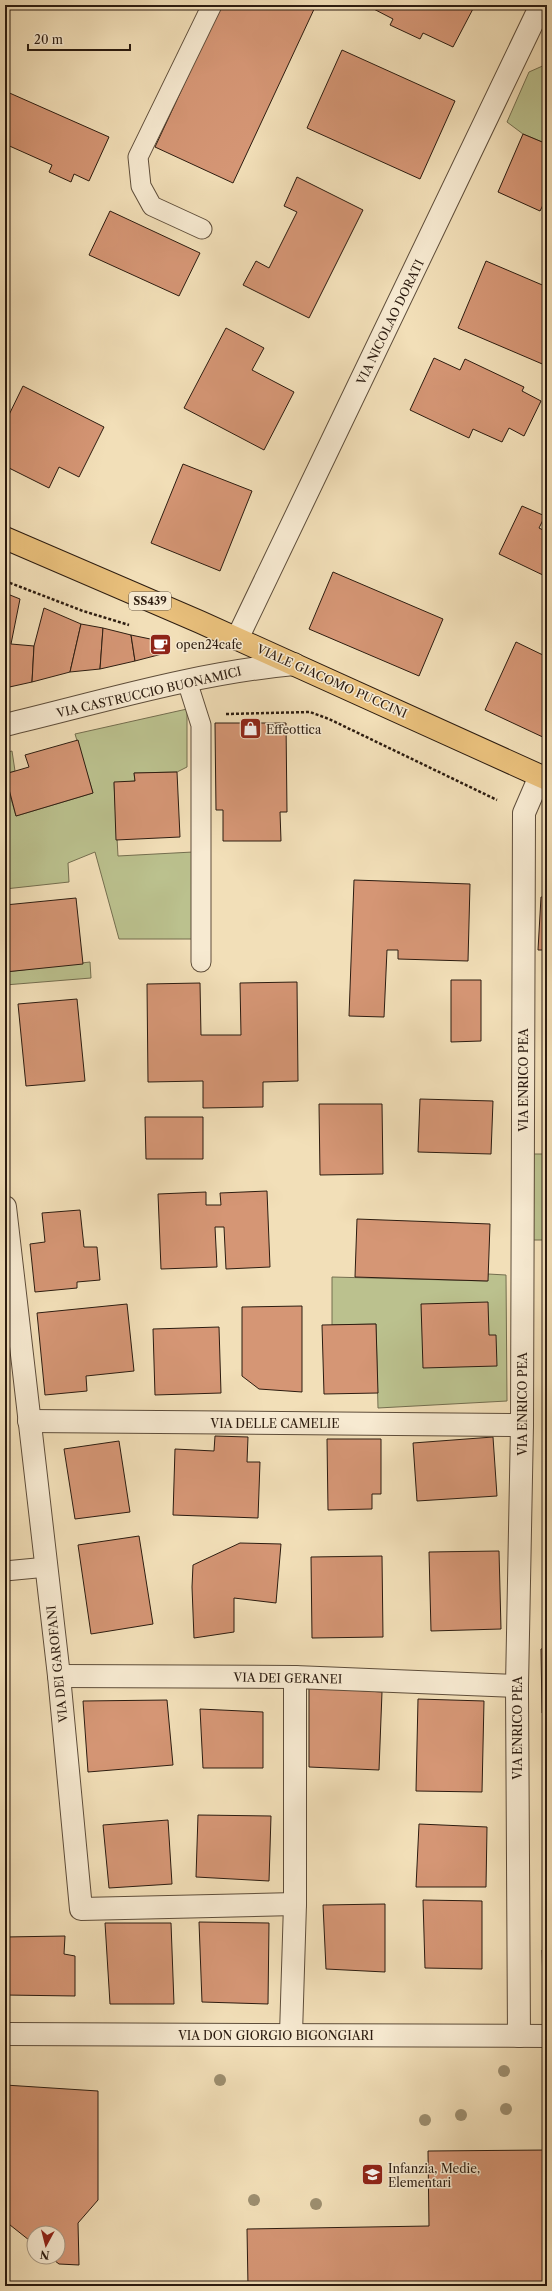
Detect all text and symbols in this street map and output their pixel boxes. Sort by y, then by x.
scale bar [28,26,130,52]
text: 20 m [34,32,63,47]
street label: VIA NICOLAO DORATI [353,257,427,388]
road number: SS439 [129,592,171,610]
cafe icon: open24cafe [148,631,174,657]
place label: open24cafe [176,637,243,652]
street label: VIALE GIACOMO PUCCINI [254,641,409,721]
street label: VIA CASTRUCCIO BUONAMICI [54,663,243,721]
shop icon: Effeottica [237,716,263,742]
place label: Effeottica [266,722,322,737]
street label: VIA ENRICO PEA [516,1027,531,1133]
street label: VIA ENRICO PEA [515,1351,530,1457]
street label: VIA DELLE CAMELIE [209,1416,340,1431]
street label: VIA DEI GAROFANI [43,1605,71,1724]
street label: VIA DEI GERANEI [233,1670,342,1686]
street label: VIA ENRICO PEA [510,1675,525,1781]
street label: VIA DON GIORGIO BIGONGIARI [177,2028,374,2043]
place label: Infanzia, Medie, Elementari [388,2161,480,2190]
school or university icon: Infanzia, Medie, Elementari [359,2162,385,2188]
north arrow [26,2225,66,2265]
text: N [39,2247,50,2262]

